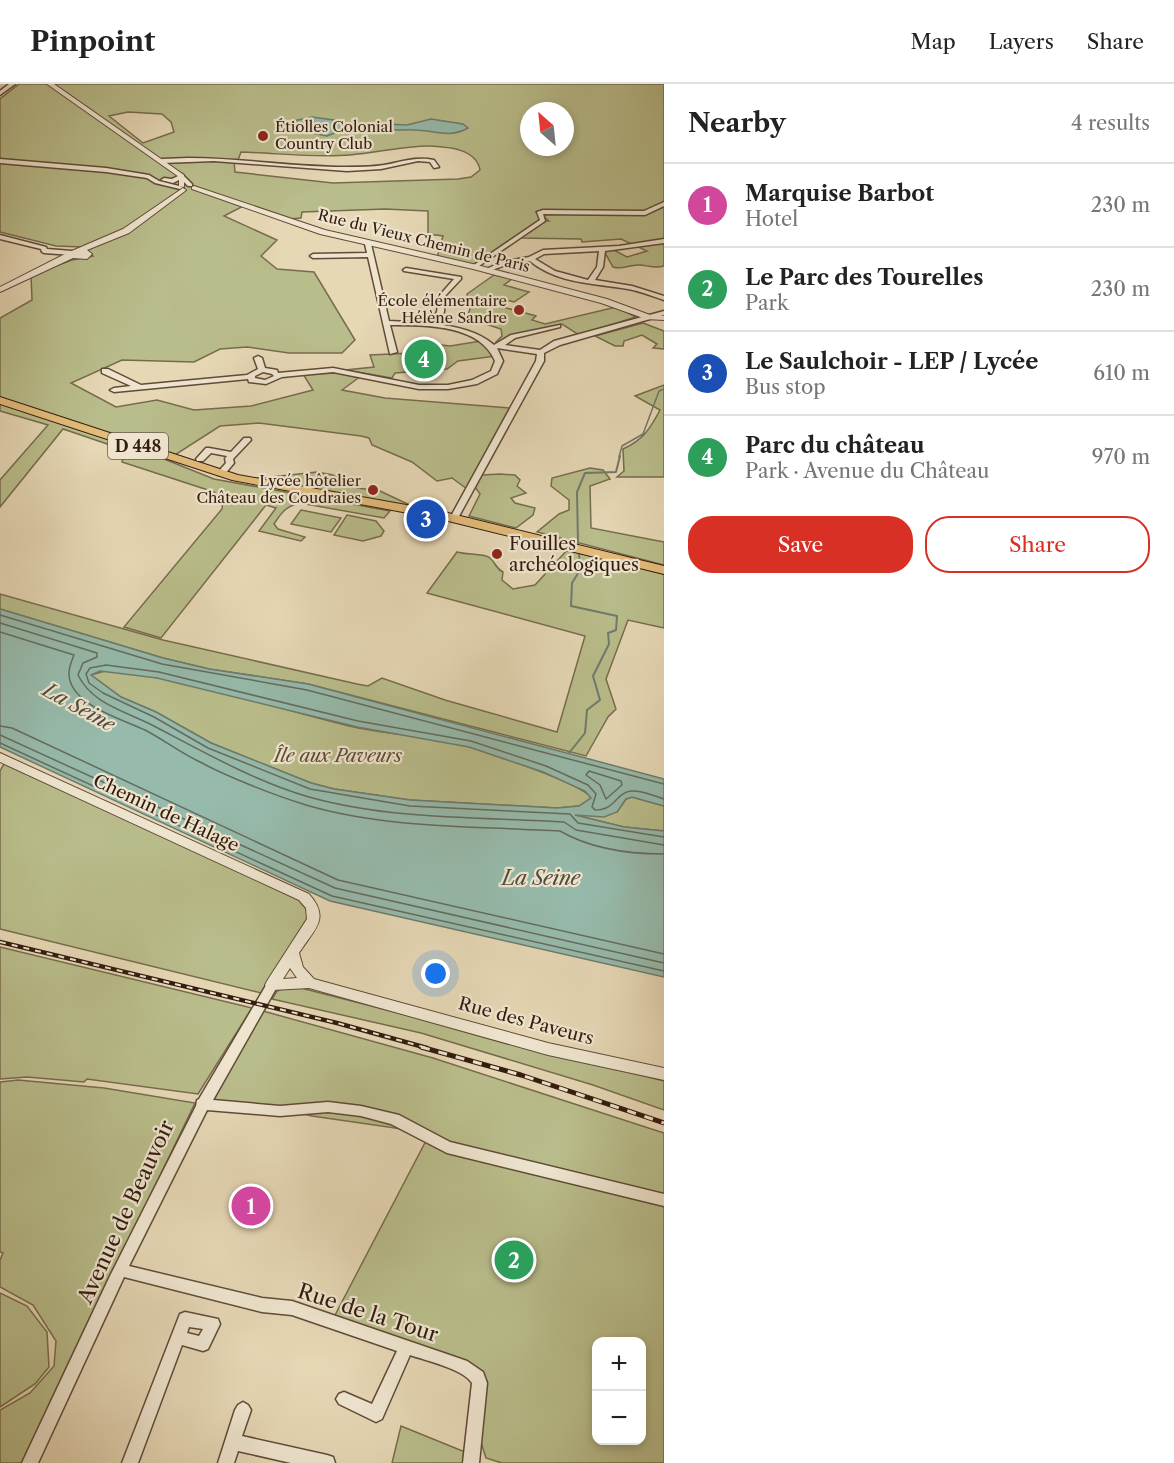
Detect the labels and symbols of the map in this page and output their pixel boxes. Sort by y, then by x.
north arrow [520,102,574,156]
place label: Étiolles Colonial Country Club [275,117,394,153]
marker: Étiolles Colonial Country Club [256,129,270,143]
street label: Rue du Vieux Chemin de Paris [316,205,532,276]
place label: École élémentaire Hélène Sandre [377,291,507,327]
marker: École élémentaire Hélène Sandre [512,303,526,317]
pin: 4 [404,336,444,382]
road number: D 448 [108,433,168,459]
place label: Lycée hôtelier Château des Coudraies [196,471,362,507]
marker: Lycée hôtelier Château des Coudraies [366,483,380,497]
pin: 3 [406,496,446,542]
place label: Fouilles archéologiques [509,533,639,576]
marker: Fouilles archéologiques [490,547,504,561]
water label: La Seine [37,677,120,737]
park label: Île aux Paveurs [272,744,402,767]
street label: Chemin de Halage [90,770,242,856]
water label: La Seine [500,866,582,890]
your location [421,959,450,988]
street label: Rue des Paveurs [456,992,596,1050]
street label: Avenue de Beauvoir [72,1116,179,1308]
pin: 1 [232,1184,270,1228]
pin: 2 [494,1238,534,1282]
street label: Rue de la Tour [295,1278,442,1347]

